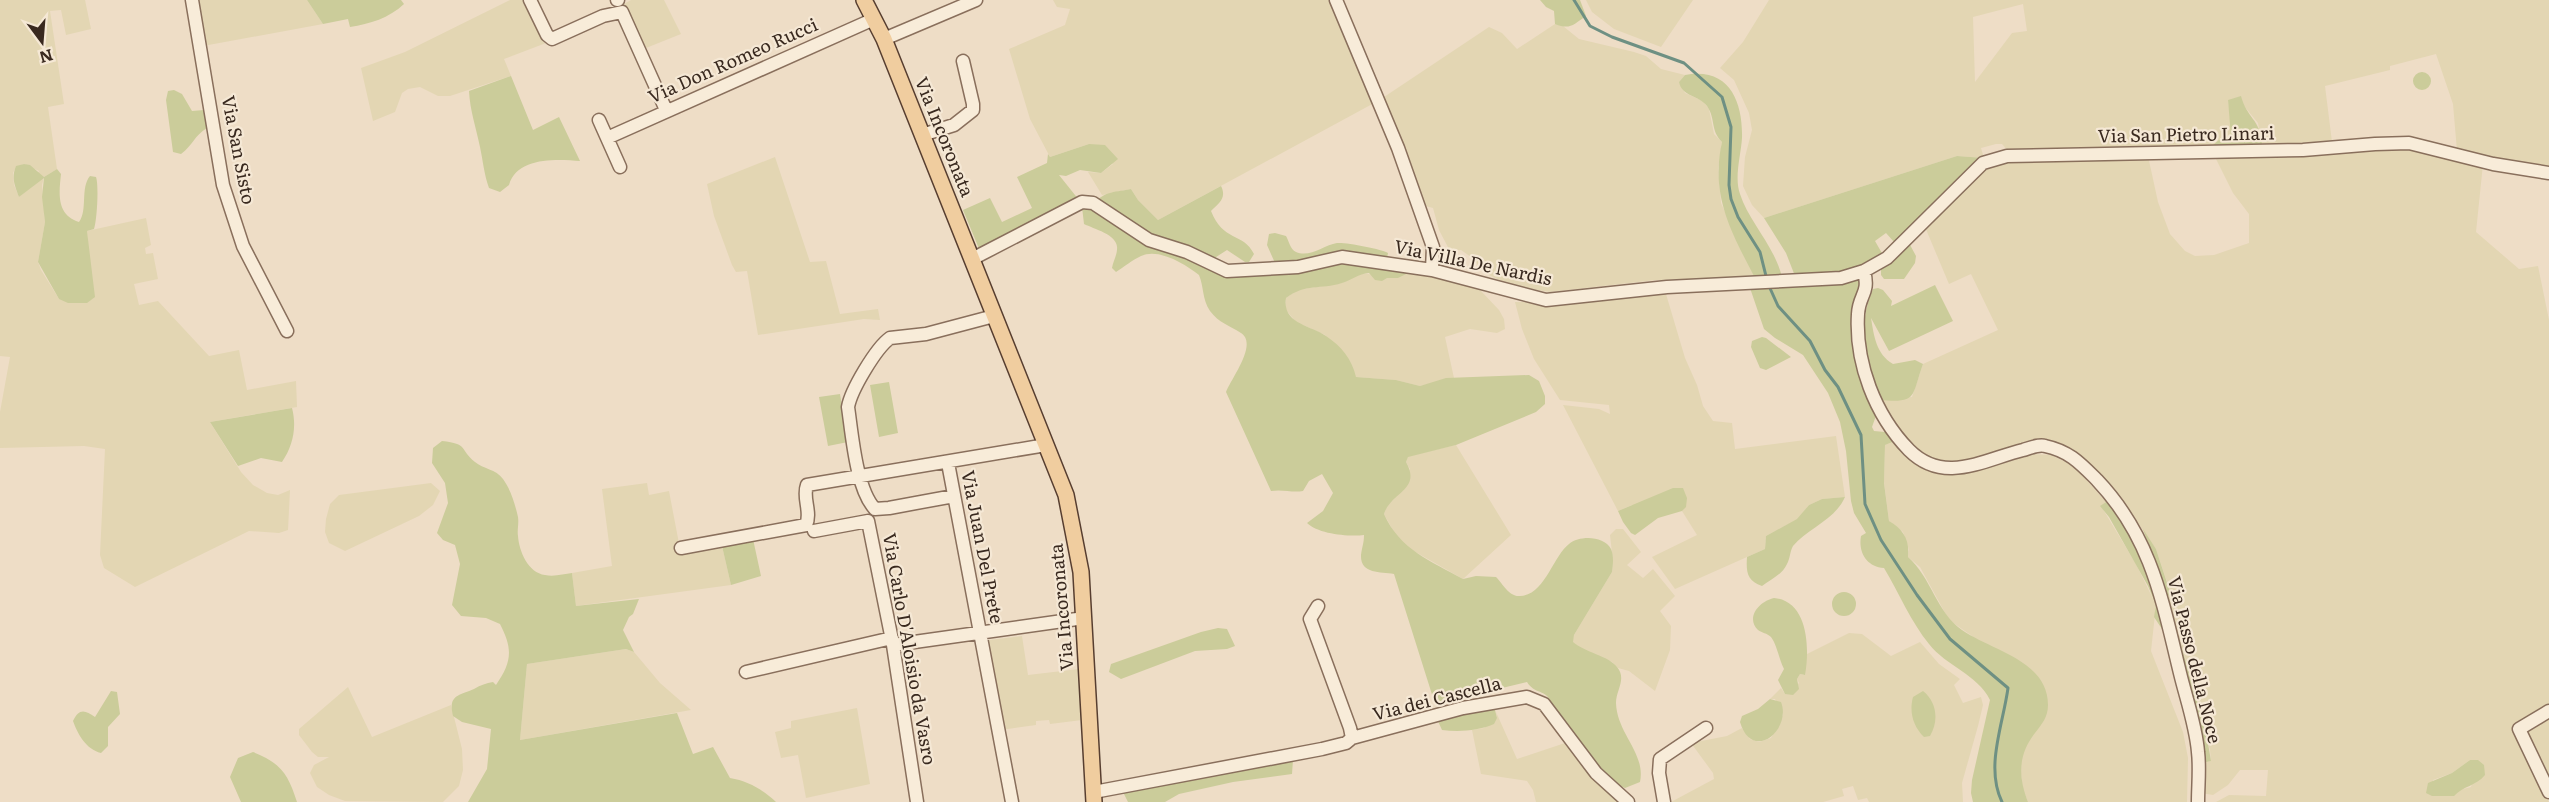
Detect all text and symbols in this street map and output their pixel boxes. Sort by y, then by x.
street label: Via Don Romeo Rucci [643,10,822,109]
north arrow [12,12,72,72]
text: N [37,44,56,71]
street label: Via Incoronata [909,72,982,201]
street label: Via San Sisto [216,93,263,206]
street label: Via San Pietro Linari [2097,118,2275,149]
street label: Via Villa De Nardis [1392,232,1555,291]
street label: Via Juan Del Prete [955,468,1012,626]
street label: Via Carlo D'Aloisio da Vasro [877,531,944,767]
street label: Via Incoronata [1041,542,1080,672]
street label: Via Passo della Noce [2162,573,2229,746]
street label: Via dei Cascella [1369,668,1504,727]

